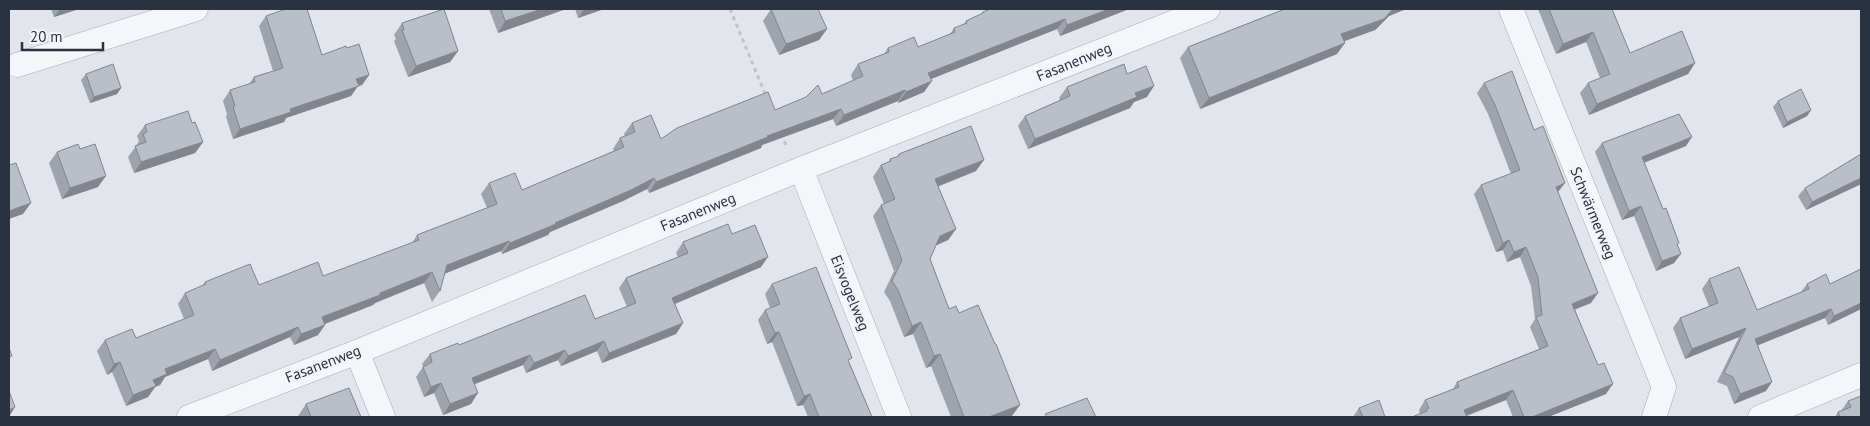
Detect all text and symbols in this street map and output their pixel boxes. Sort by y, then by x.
scale bar [22,20,104,52]
text: 20 m [30,27,63,46]
street label: Fasanenweg [1033,38,1114,85]
street label: Schwärmerweg [1566,164,1621,262]
street label: Fasanenweg [657,188,738,235]
street label: Eisvogelweg [827,252,874,333]
street label: Fasanenweg [282,340,363,387]

